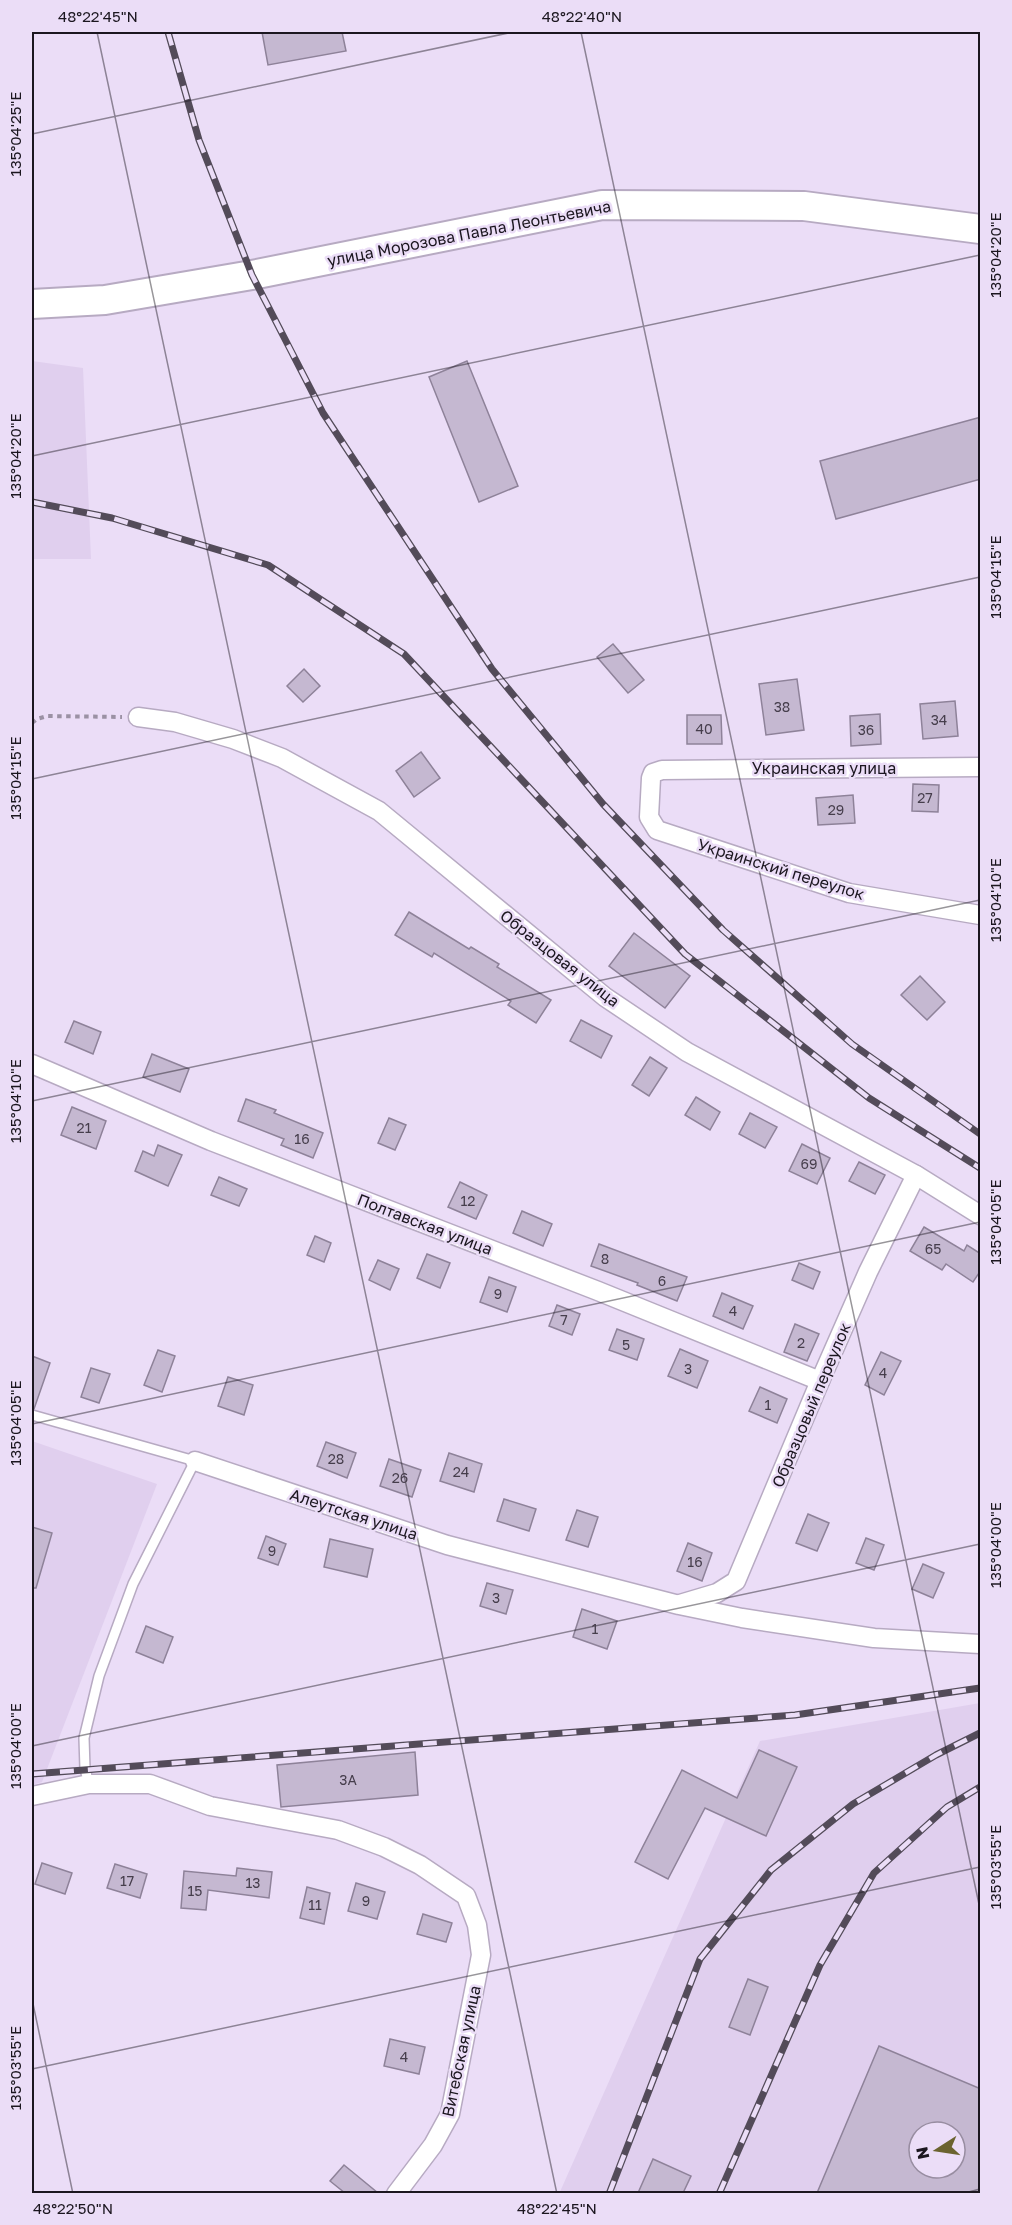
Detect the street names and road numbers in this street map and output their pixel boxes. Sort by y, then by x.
street label: улица Морозова Павла Леонтьевича [325,196,613,270]
street label: Украинская улица [752,758,896,778]
street label: Украинский переулок [695,834,867,904]
street label: Образцовая улица [496,905,624,1011]
street label: Полтавская улица [355,1189,495,1259]
street label: Образцовый переулок [767,1320,855,1490]
street label: Алеутская улица [288,1484,420,1544]
street label: Витебская улица [437,1983,485,2119]

